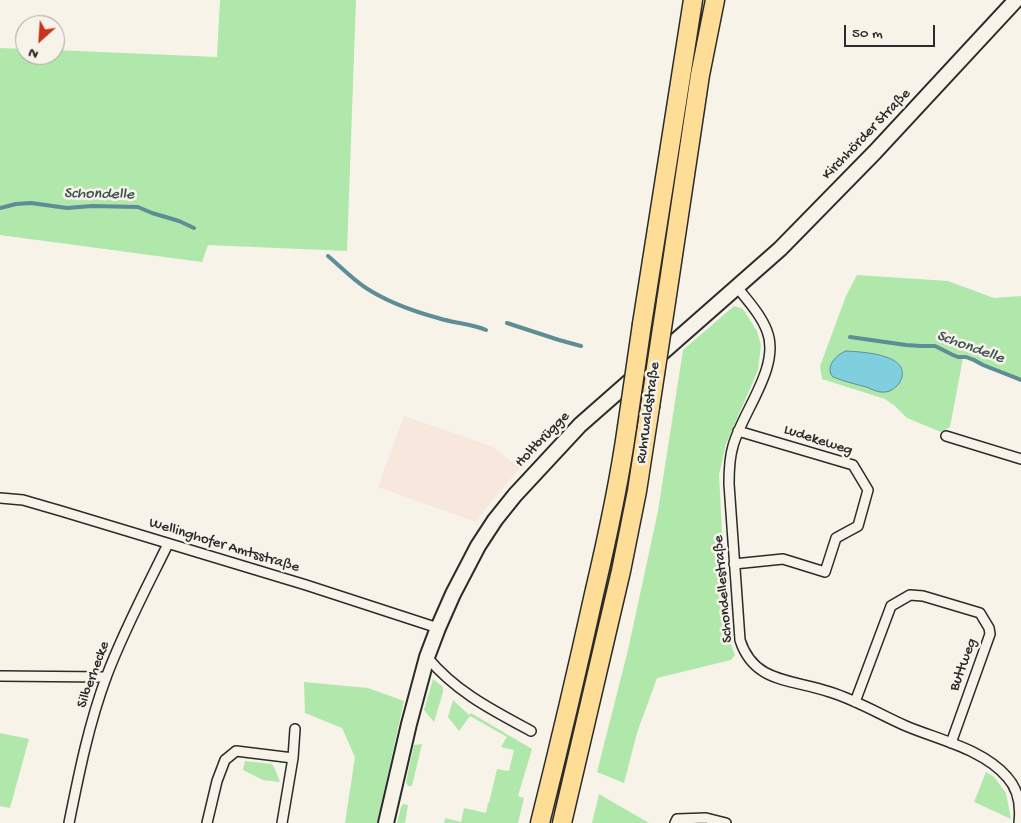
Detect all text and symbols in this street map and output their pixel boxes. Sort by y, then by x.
north arrow [15,15,65,65]
scale bar [846,15,937,47]
text: 50 m [852,25,883,43]
text: N [26,43,41,63]
street label: Kirchhörder Straße [819,86,915,184]
water label: Schondelle [64,185,134,205]
water label: Schondelle [934,327,1006,369]
street label: Ruhrwaldstraße [633,361,665,465]
street label: Holtbrügge [512,408,574,472]
street label: Ludekeweg [781,421,855,461]
street label: Wellinghofer Amtsstraße [147,515,301,577]
street label: Schondellestraße [710,534,738,644]
street label: Buttweg [946,636,982,694]
street label: Silberhecke [74,639,114,711]

